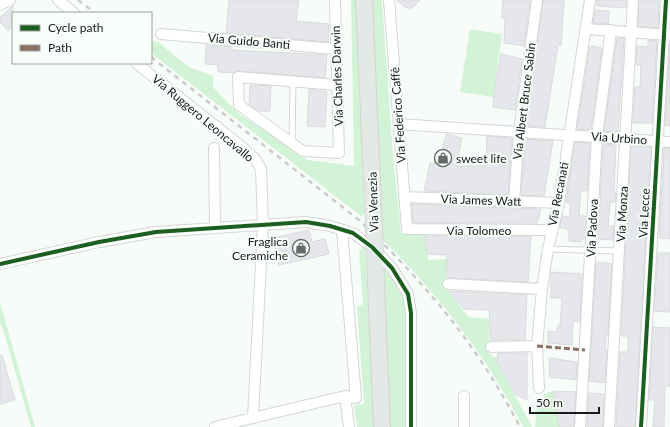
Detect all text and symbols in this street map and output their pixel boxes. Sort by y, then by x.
legend [12,12,152,64]
text: Cycle path [48,20,103,35]
street label: Via Charles Darwin [328,25,346,127]
street label: Via Guido Banti [207,30,291,52]
text: Path [48,40,72,55]
street label: Via Albert Bruce Sabin [509,42,539,160]
street label: Via Federico Caffè [387,66,409,164]
street label: Via Ruggero Leoncavallo [149,71,257,165]
street label: Via Urbino [590,129,648,147]
shop icon: sweet life [433,148,453,168]
place label: sweet life [456,151,507,166]
street label: Via Recanati [544,161,572,227]
street label: Via Venezia [364,171,382,232]
street label: Via Monza [613,186,631,242]
street label: Via Lecce [635,188,653,238]
street label: Via James Watt [440,191,522,209]
street label: Via Padova [583,198,601,258]
street label: Via Tolomeo [447,223,512,238]
place label: Fraglica Ceramiche [232,234,288,263]
shop icon: Fraglica Ceramiche [291,238,311,258]
scale bar [530,389,599,415]
text: 50 m [536,395,563,410]

